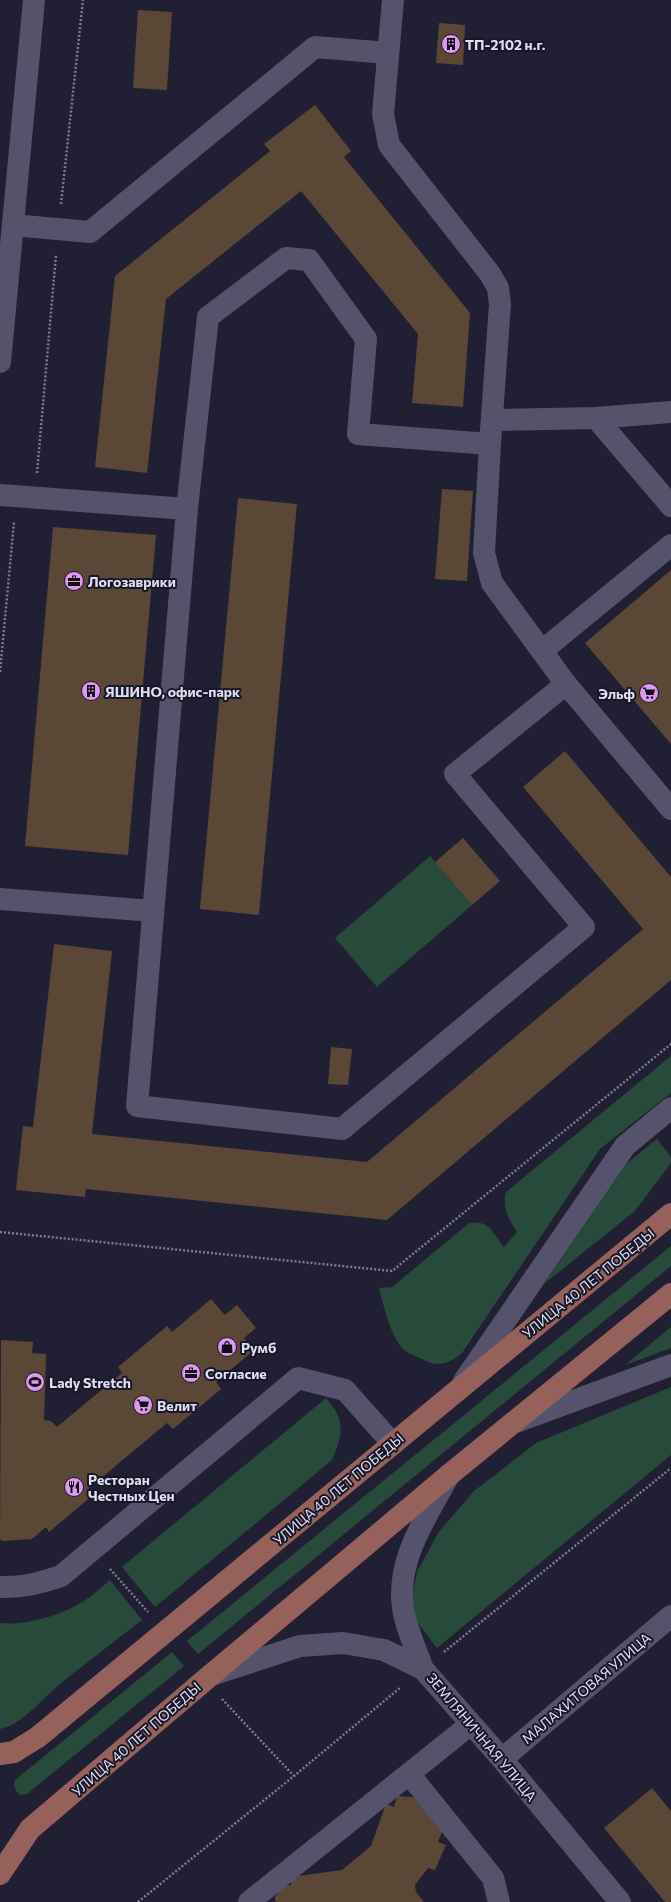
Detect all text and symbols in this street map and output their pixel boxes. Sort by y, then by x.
building icon: ТП-2102 н.г. [440,33,462,55]
place label: ТП-2102 н.г. [465,36,546,53]
office icon: Логозаврики [63,570,85,592]
place label: Логозаврики [88,573,176,590]
building icon: ЯШИНО, офис-парк [80,680,102,702]
supermarket icon: Эльф [638,682,660,704]
place label: ЯШИНО, офис-парк [105,683,240,700]
place label: Эльф [598,685,635,702]
street label: УЛИЦА 40 ЛЕТ ПОБЕДЫ [518,1224,658,1342]
shop icon: Румб [216,1336,238,1358]
place label: Румб [241,1339,276,1356]
office icon: Согласие [180,1362,202,1384]
place label: Согласие [205,1365,267,1382]
sports icon: Lady Stretch [24,1371,46,1393]
place label: Lady Stretch [49,1374,131,1391]
supermarket icon: Велит [132,1394,154,1416]
place label: Велит [157,1397,197,1414]
street label: УЛИЦА 40 ЛЕТ ПОБЕДЫ [269,1429,407,1549]
place label: Ресторан Честных Цен [88,1471,175,1504]
restaurant icon: Ресторан Честных Цен [63,1476,85,1498]
street label: МАЛАХИТОВАЯ УЛИЦА [518,1629,654,1747]
street label: ЗЕМЛЯНИЧНАЯ УЛИЦА [423,1670,541,1805]
street label: УЛИЦА 40 ЛЕТ ПОБЕДЫ [68,1678,204,1800]

